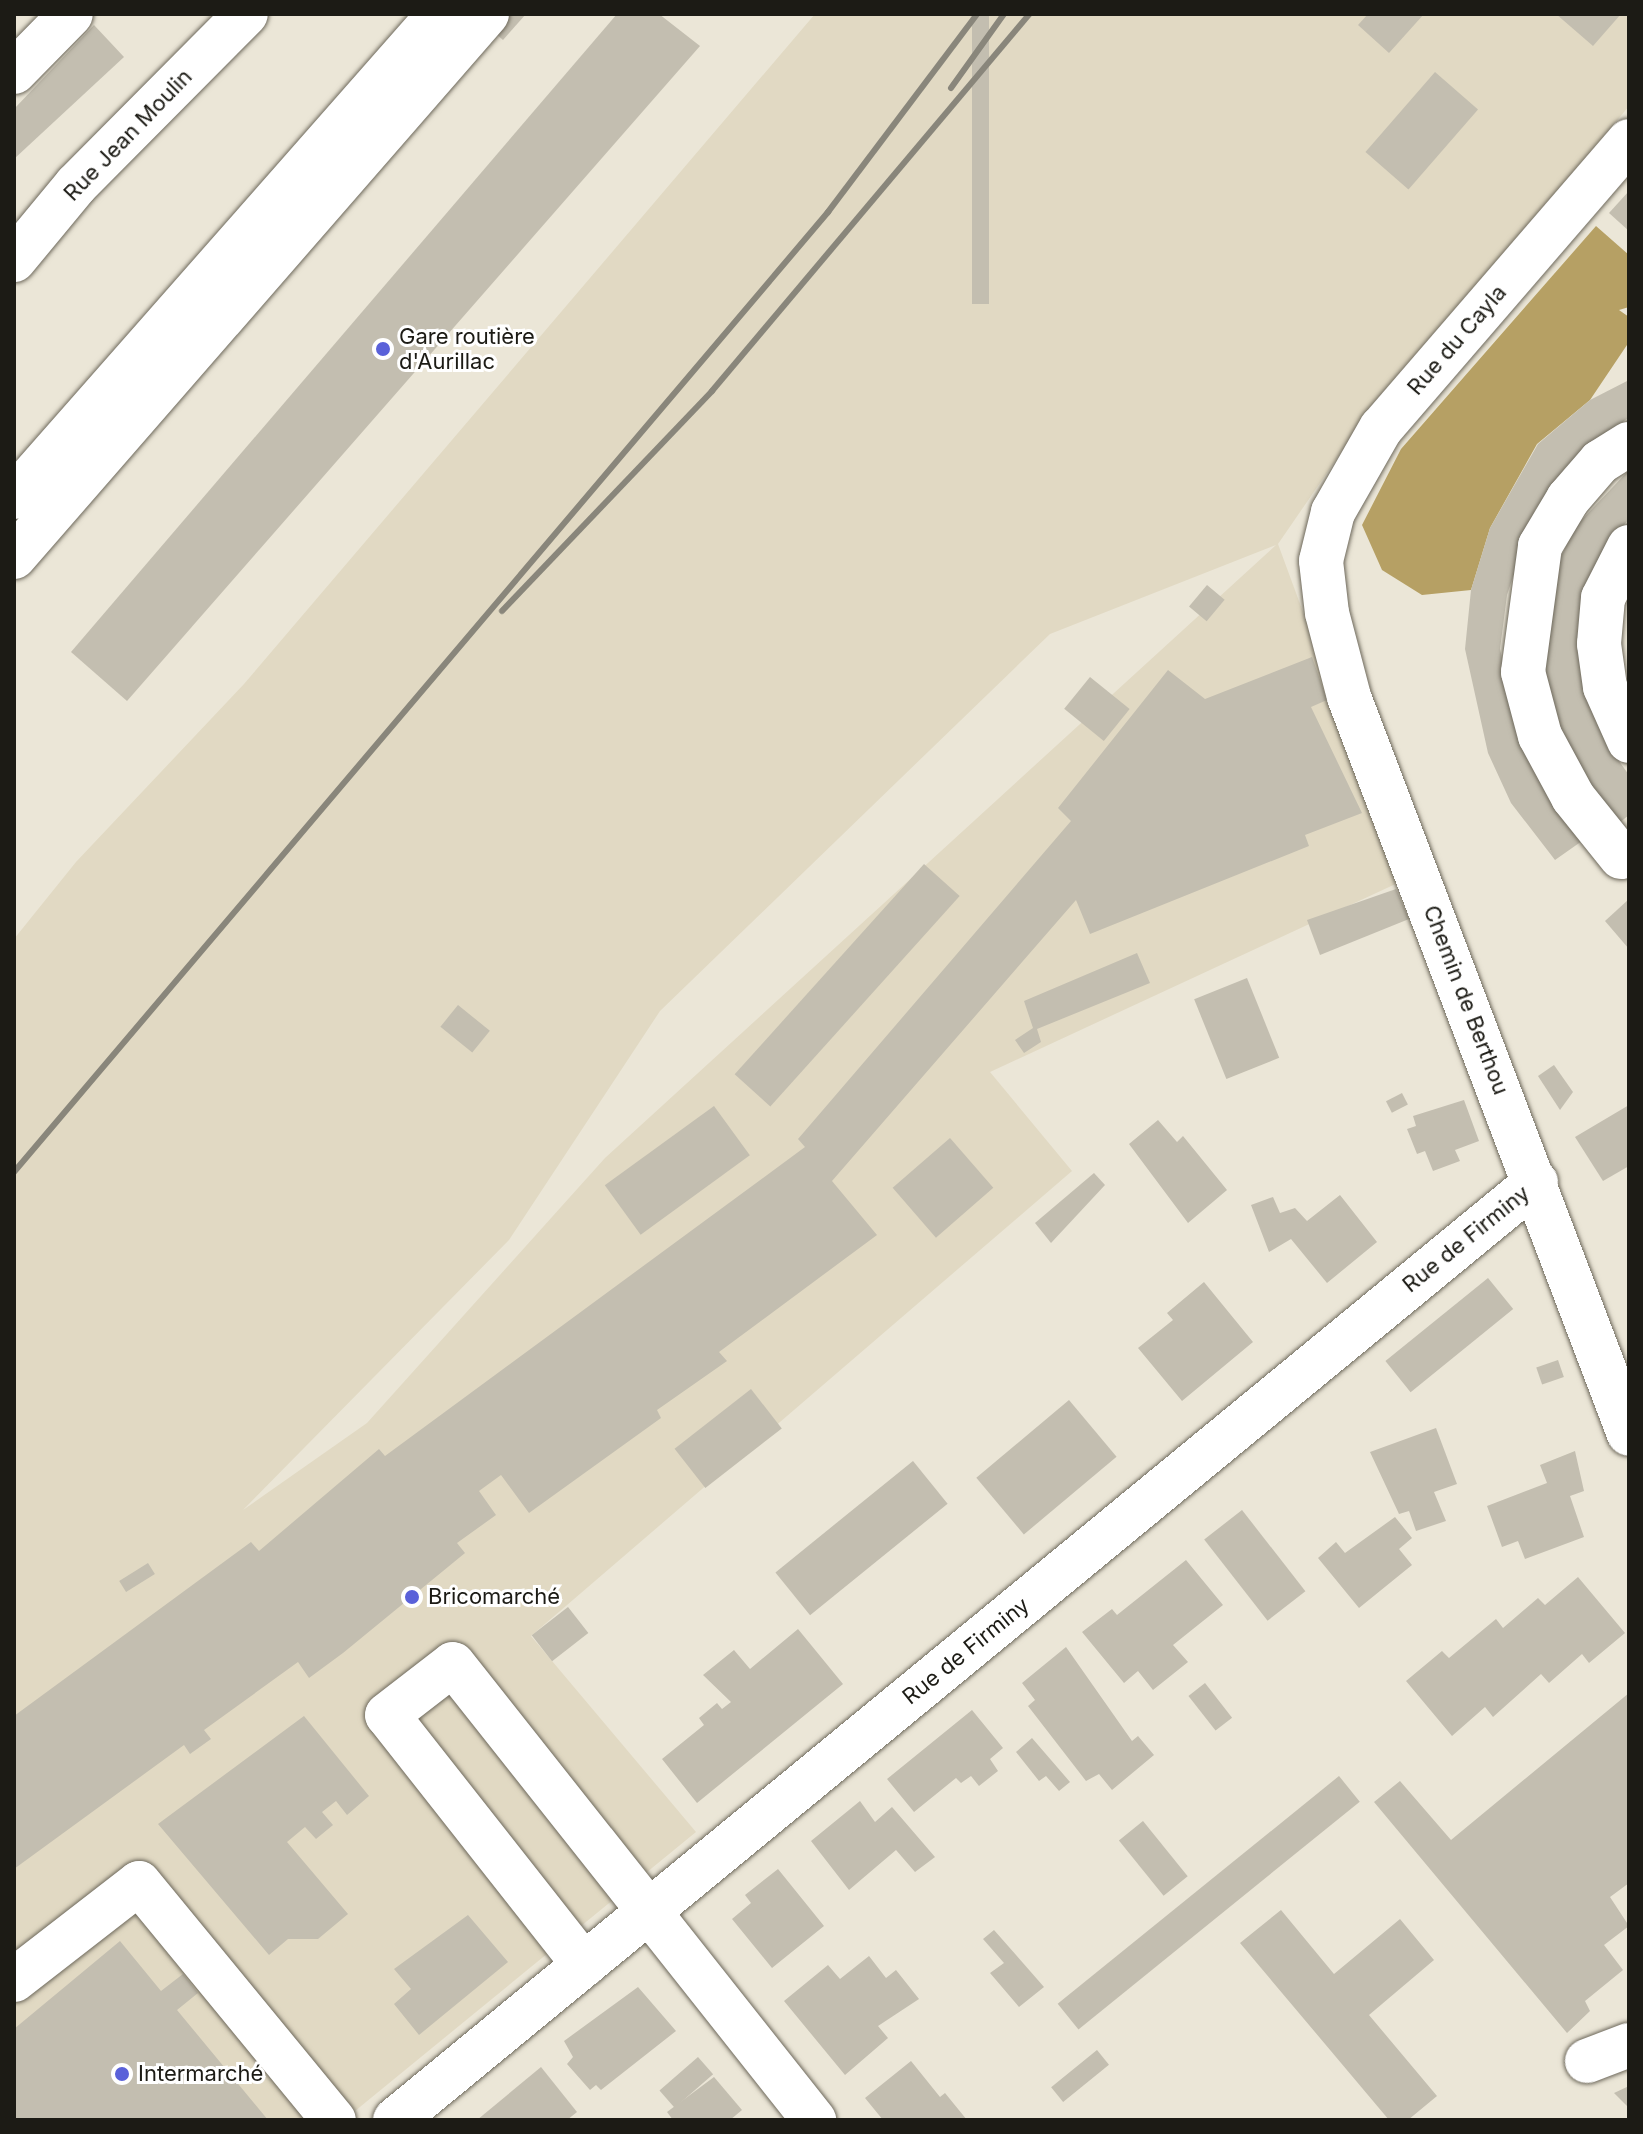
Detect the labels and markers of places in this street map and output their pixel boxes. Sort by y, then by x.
place label: Gare routière d'Aurillac [399,323,535,374]
marker: Gare routière d'Aurillac [374,340,392,358]
place label: Bricomarché [428,1584,560,1610]
marker: Bricomarché [403,1588,421,1606]
place label: Intermarché [138,2061,263,2087]
marker: Intermarché [113,2065,131,2083]

